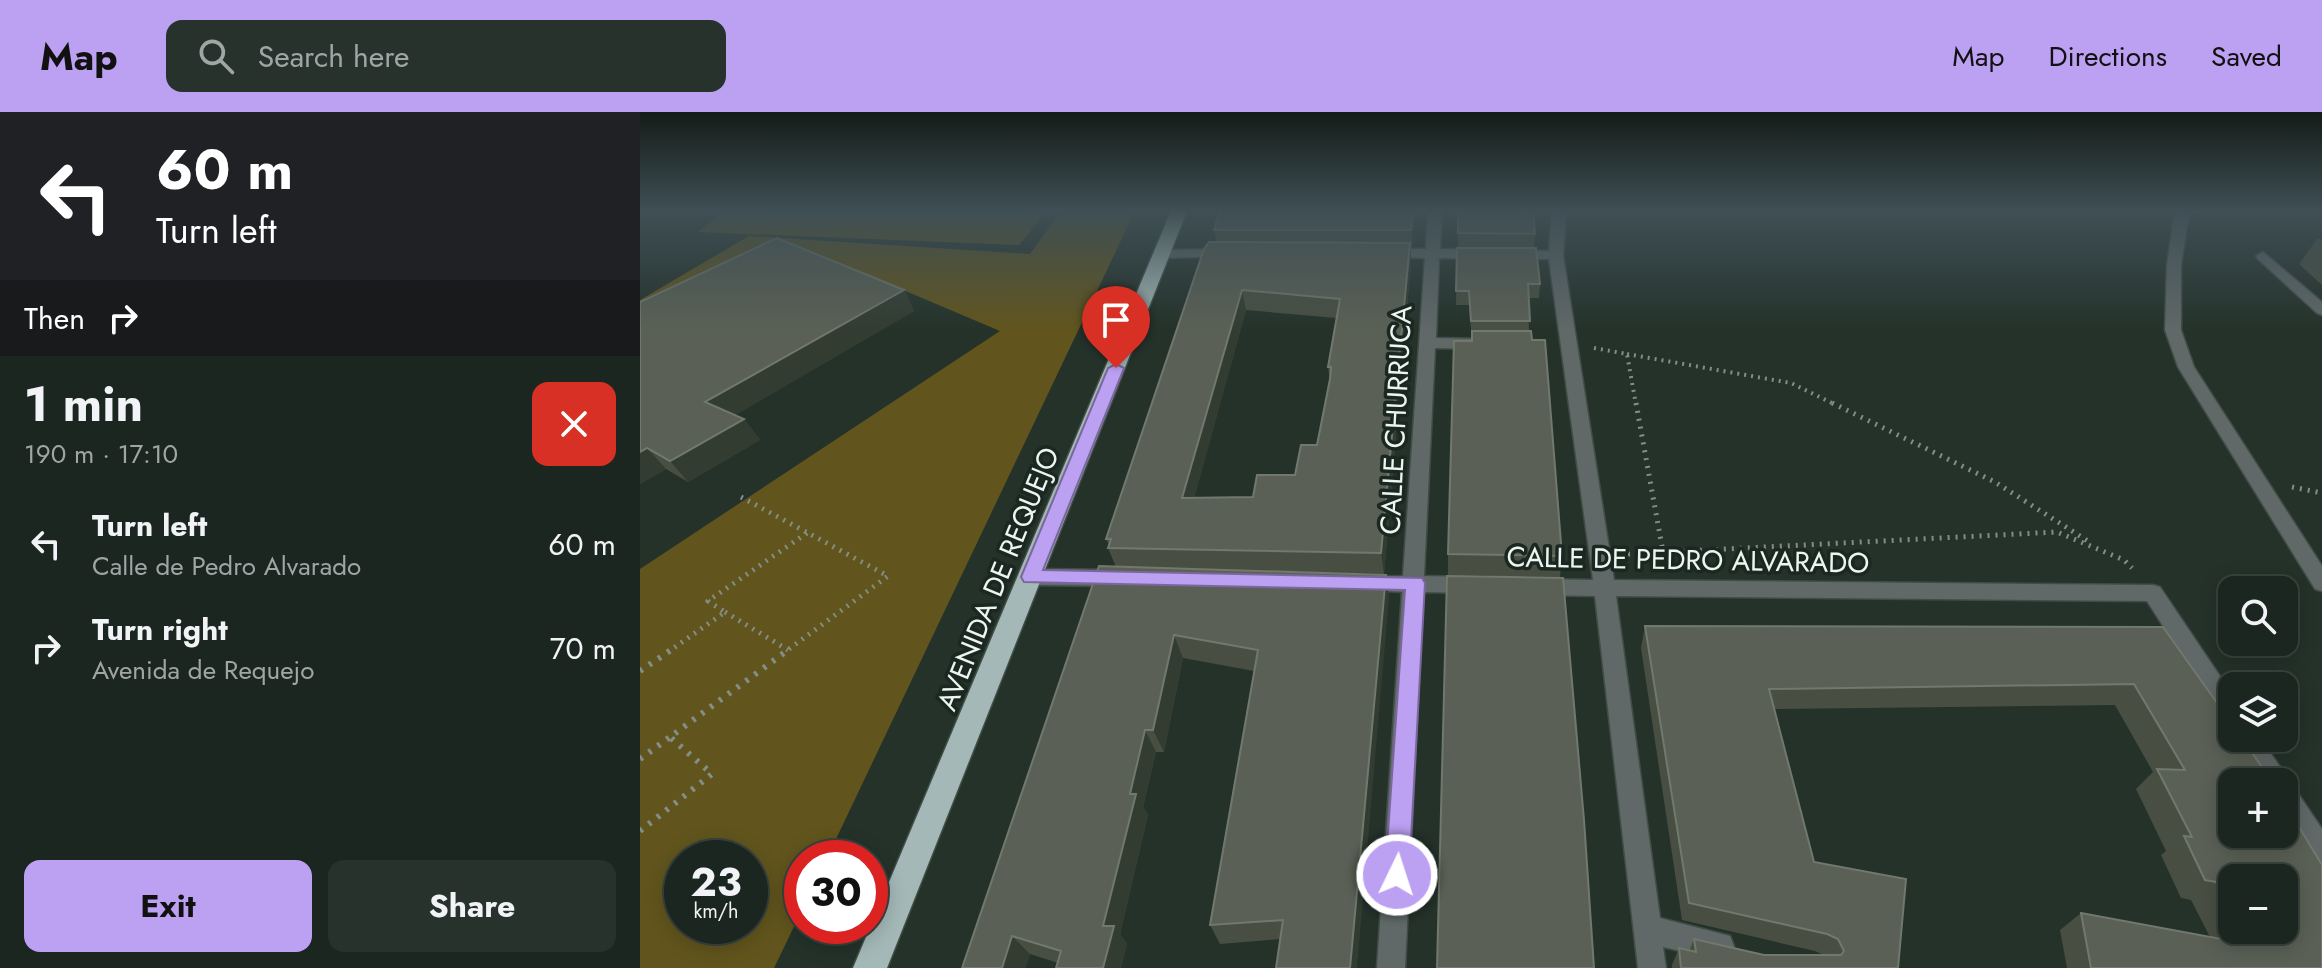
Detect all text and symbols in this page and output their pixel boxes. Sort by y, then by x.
search box [166,20,726,92]
text: Map [40,29,118,84]
icon: search [194,34,238,78]
text: Search here [258,35,410,78]
text: Map [1952,36,2004,77]
text: Directions [2048,36,2167,77]
text: Saved [2211,36,2282,77]
text: 60 m [156,129,293,210]
icon: left [24,144,128,248]
text: Turn left [156,204,277,256]
pin [1082,286,1150,368]
icon: right [101,296,145,340]
text: Then [24,297,85,340]
icon: arrive [1094,298,1138,342]
street label: CALLE CHURRUCA [1370,304,1422,535]
text: 1 min [24,370,143,439]
button: close [532,382,616,466]
text: 190 m · 17:10 [24,435,178,473]
street label: AVENIDA DE REQUEJO [926,441,1070,717]
text: Turn left [92,504,207,547]
icon: left [24,522,68,566]
text: 60 m [548,523,616,566]
street label: CALLE DE PEDRO ALVARADO [1506,536,1870,584]
text: Calle de Pedro Alvarado [92,547,361,585]
map controls [2218,576,2298,944]
button: search [2218,576,2298,656]
text: Turn right [92,608,228,651]
icon: right [24,626,68,670]
text: 70 m [550,627,616,670]
text: Avenida de Requejo [92,651,314,689]
button: layers [2218,672,2298,752]
button: + [2218,768,2298,848]
position arrow [1355,833,1439,917]
speed limit sign: 30 [784,840,888,944]
text: 23 [690,853,742,911]
button: Exit [24,860,312,952]
button: Share [328,860,616,952]
button: − [2218,864,2298,944]
text: km/h [693,897,739,926]

